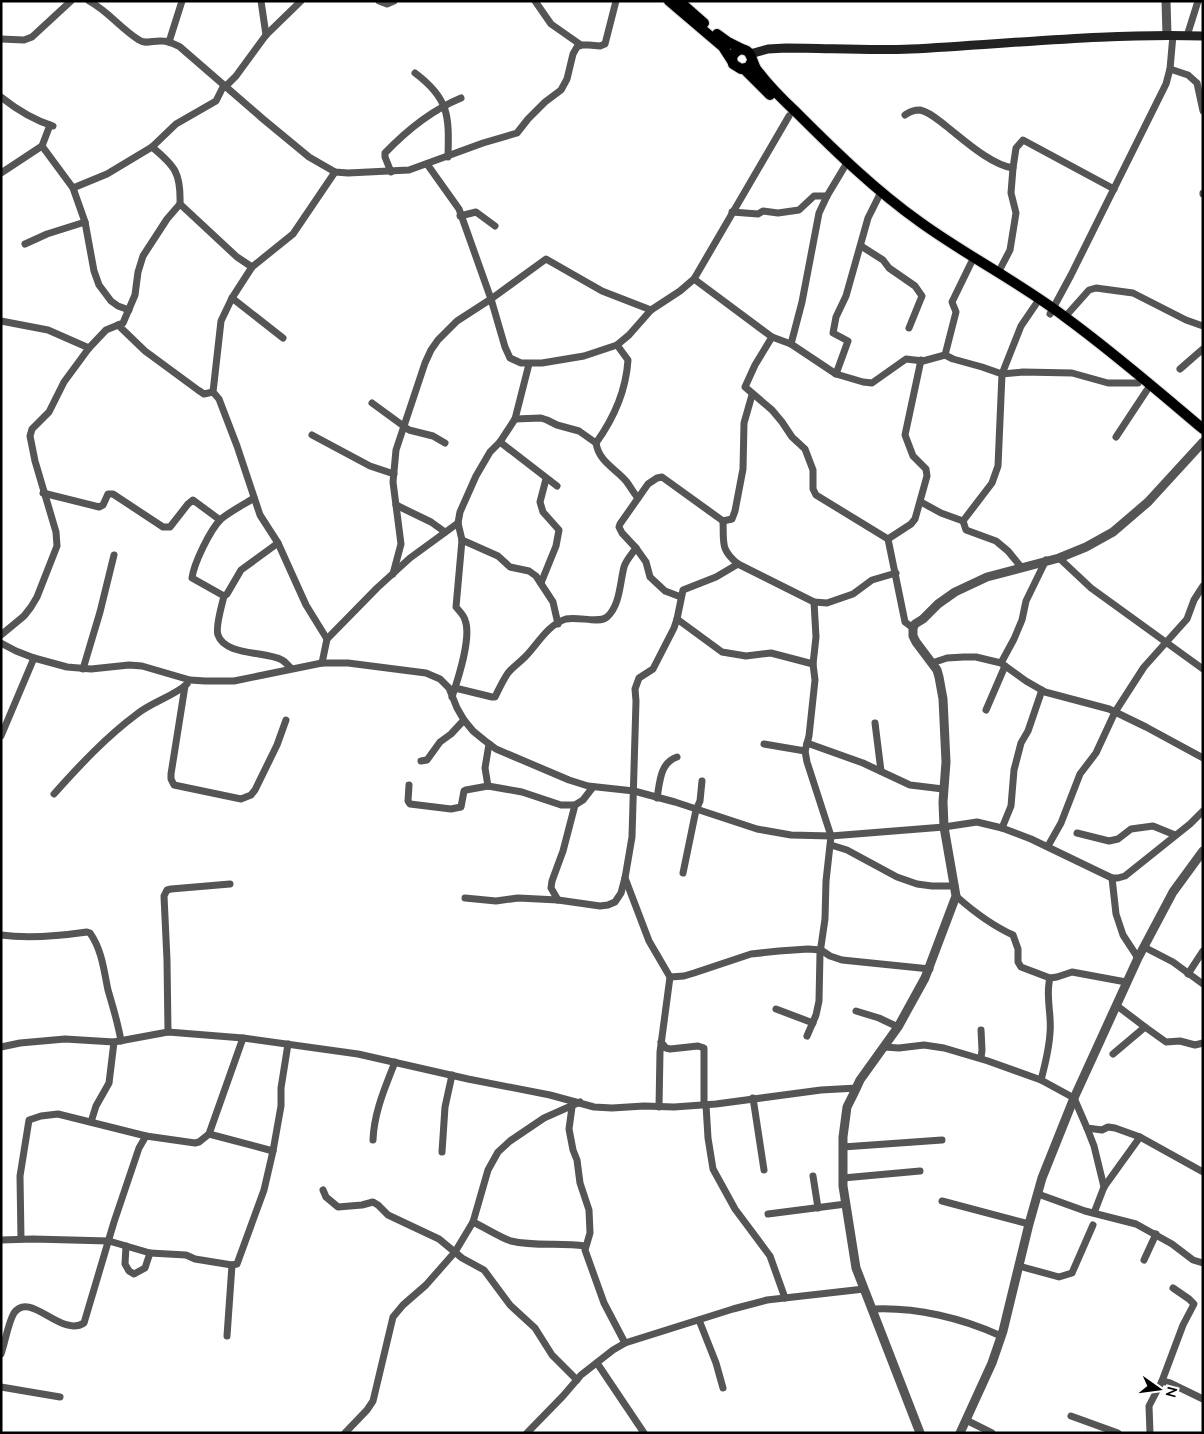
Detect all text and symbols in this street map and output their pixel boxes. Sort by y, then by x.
north arrow [1134,1364,1184,1414]
text: N [1161,1385,1182,1399]

